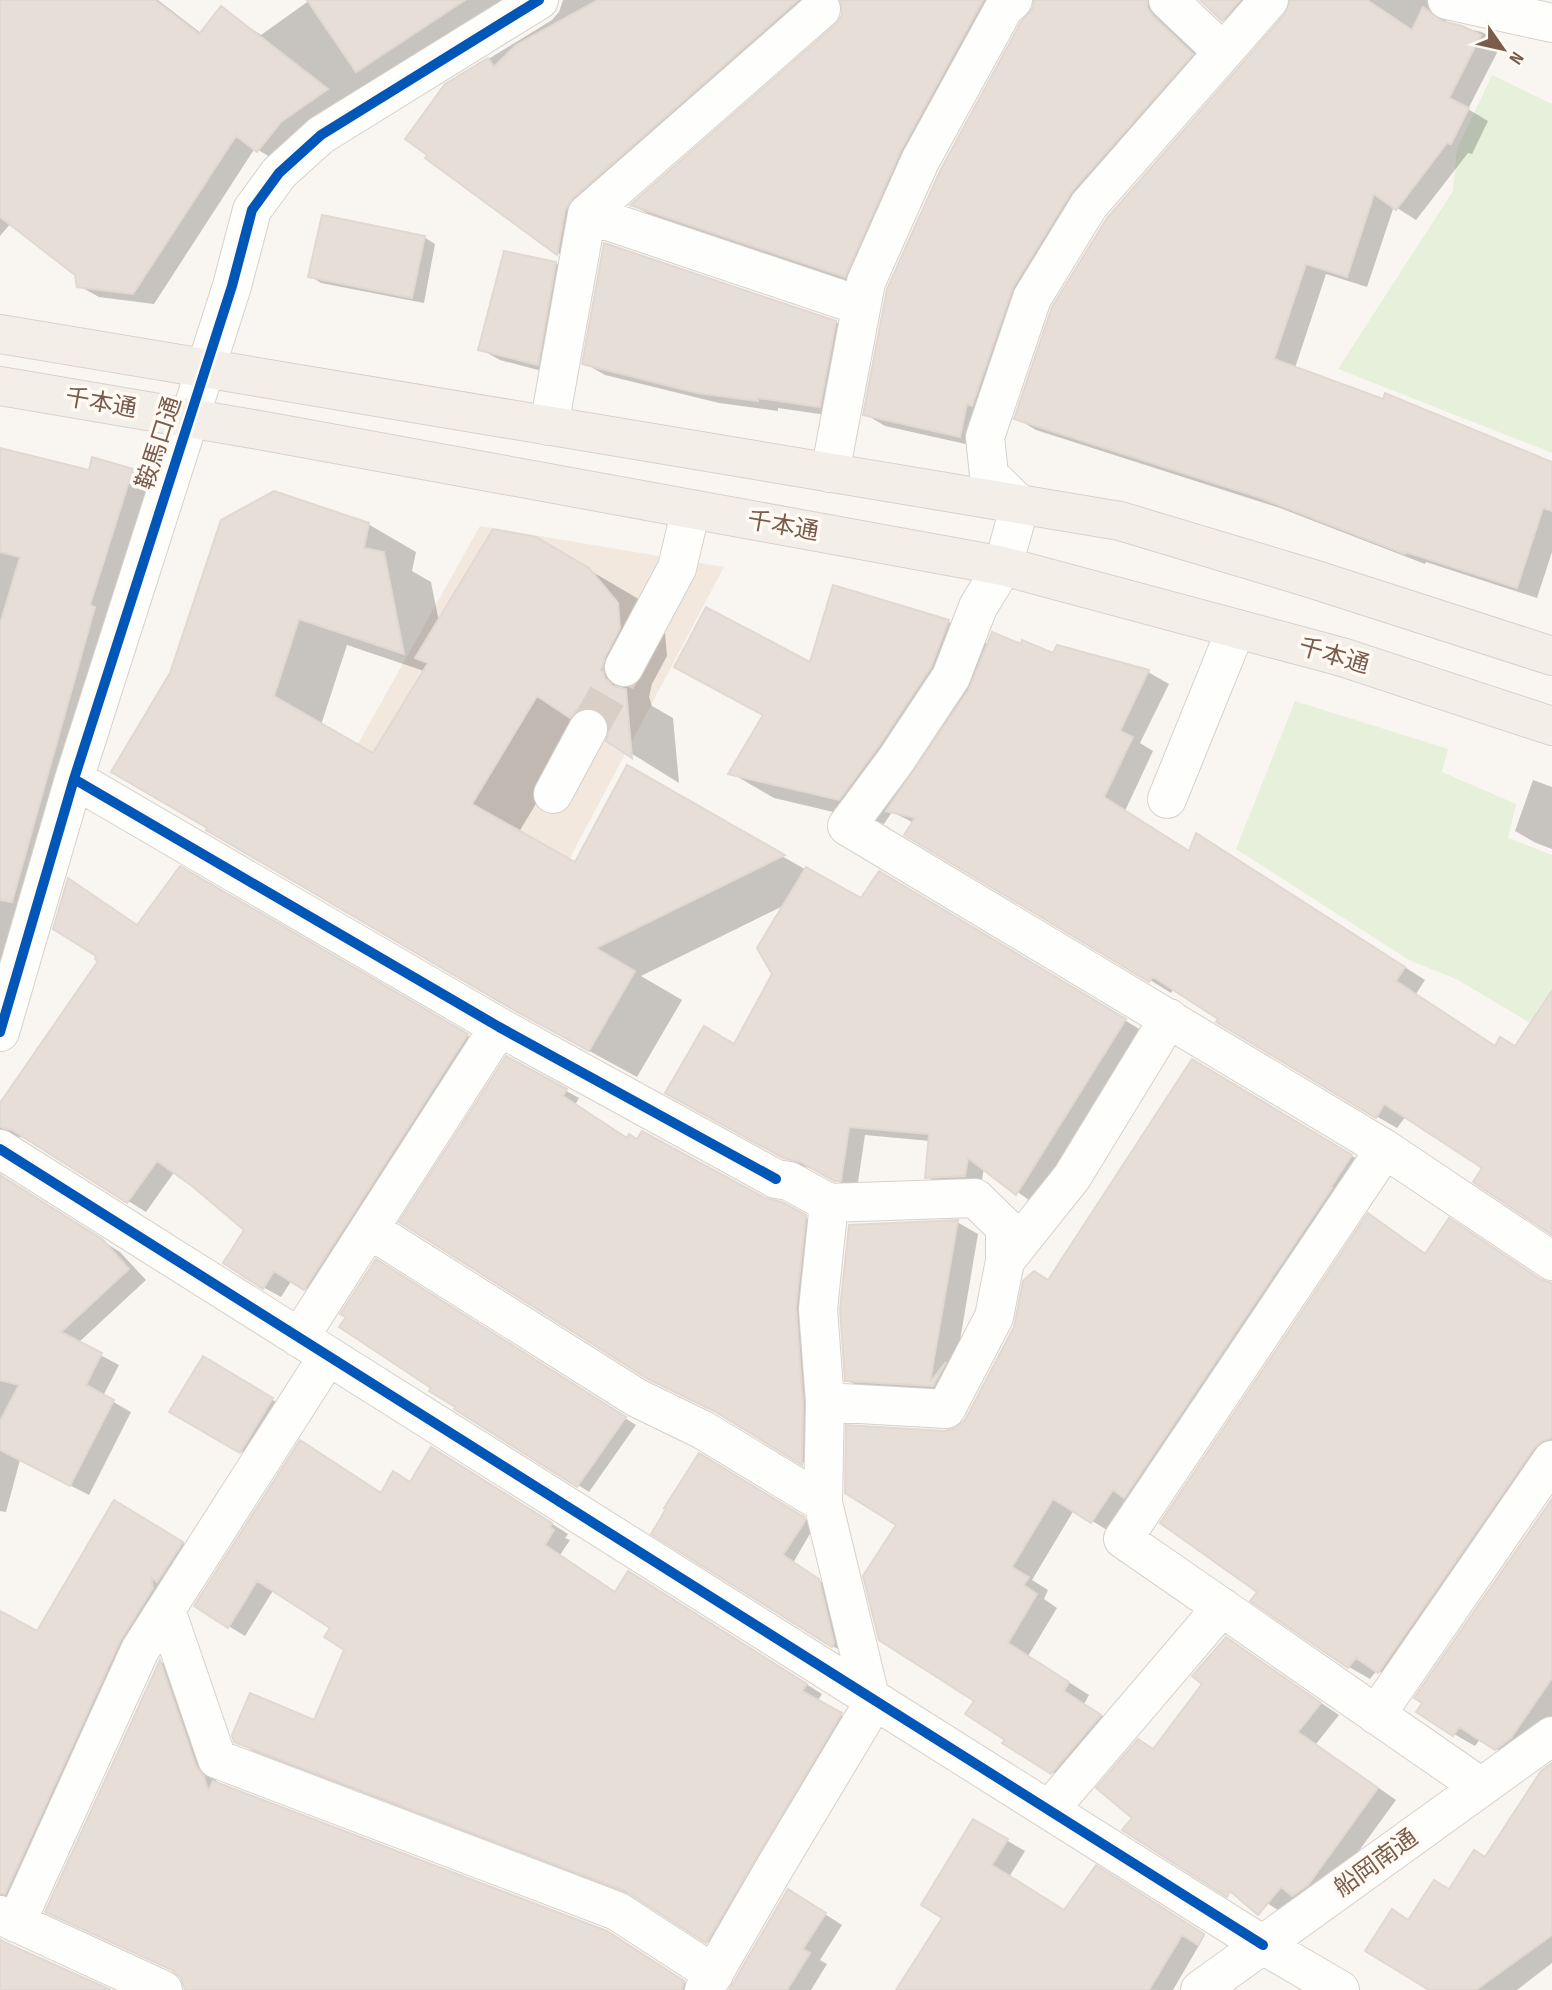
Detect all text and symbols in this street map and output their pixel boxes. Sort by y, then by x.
north arrow [1468,14,1538,84]
text: N [1503,47,1528,68]
street label: 千本通 [63,382,139,424]
street label: 鞍馬口通 [130,393,188,493]
street label: 千本通 [745,505,821,547]
street label: 千本通 [1295,632,1373,680]
street label: 船岡南通 [1329,1823,1423,1903]

